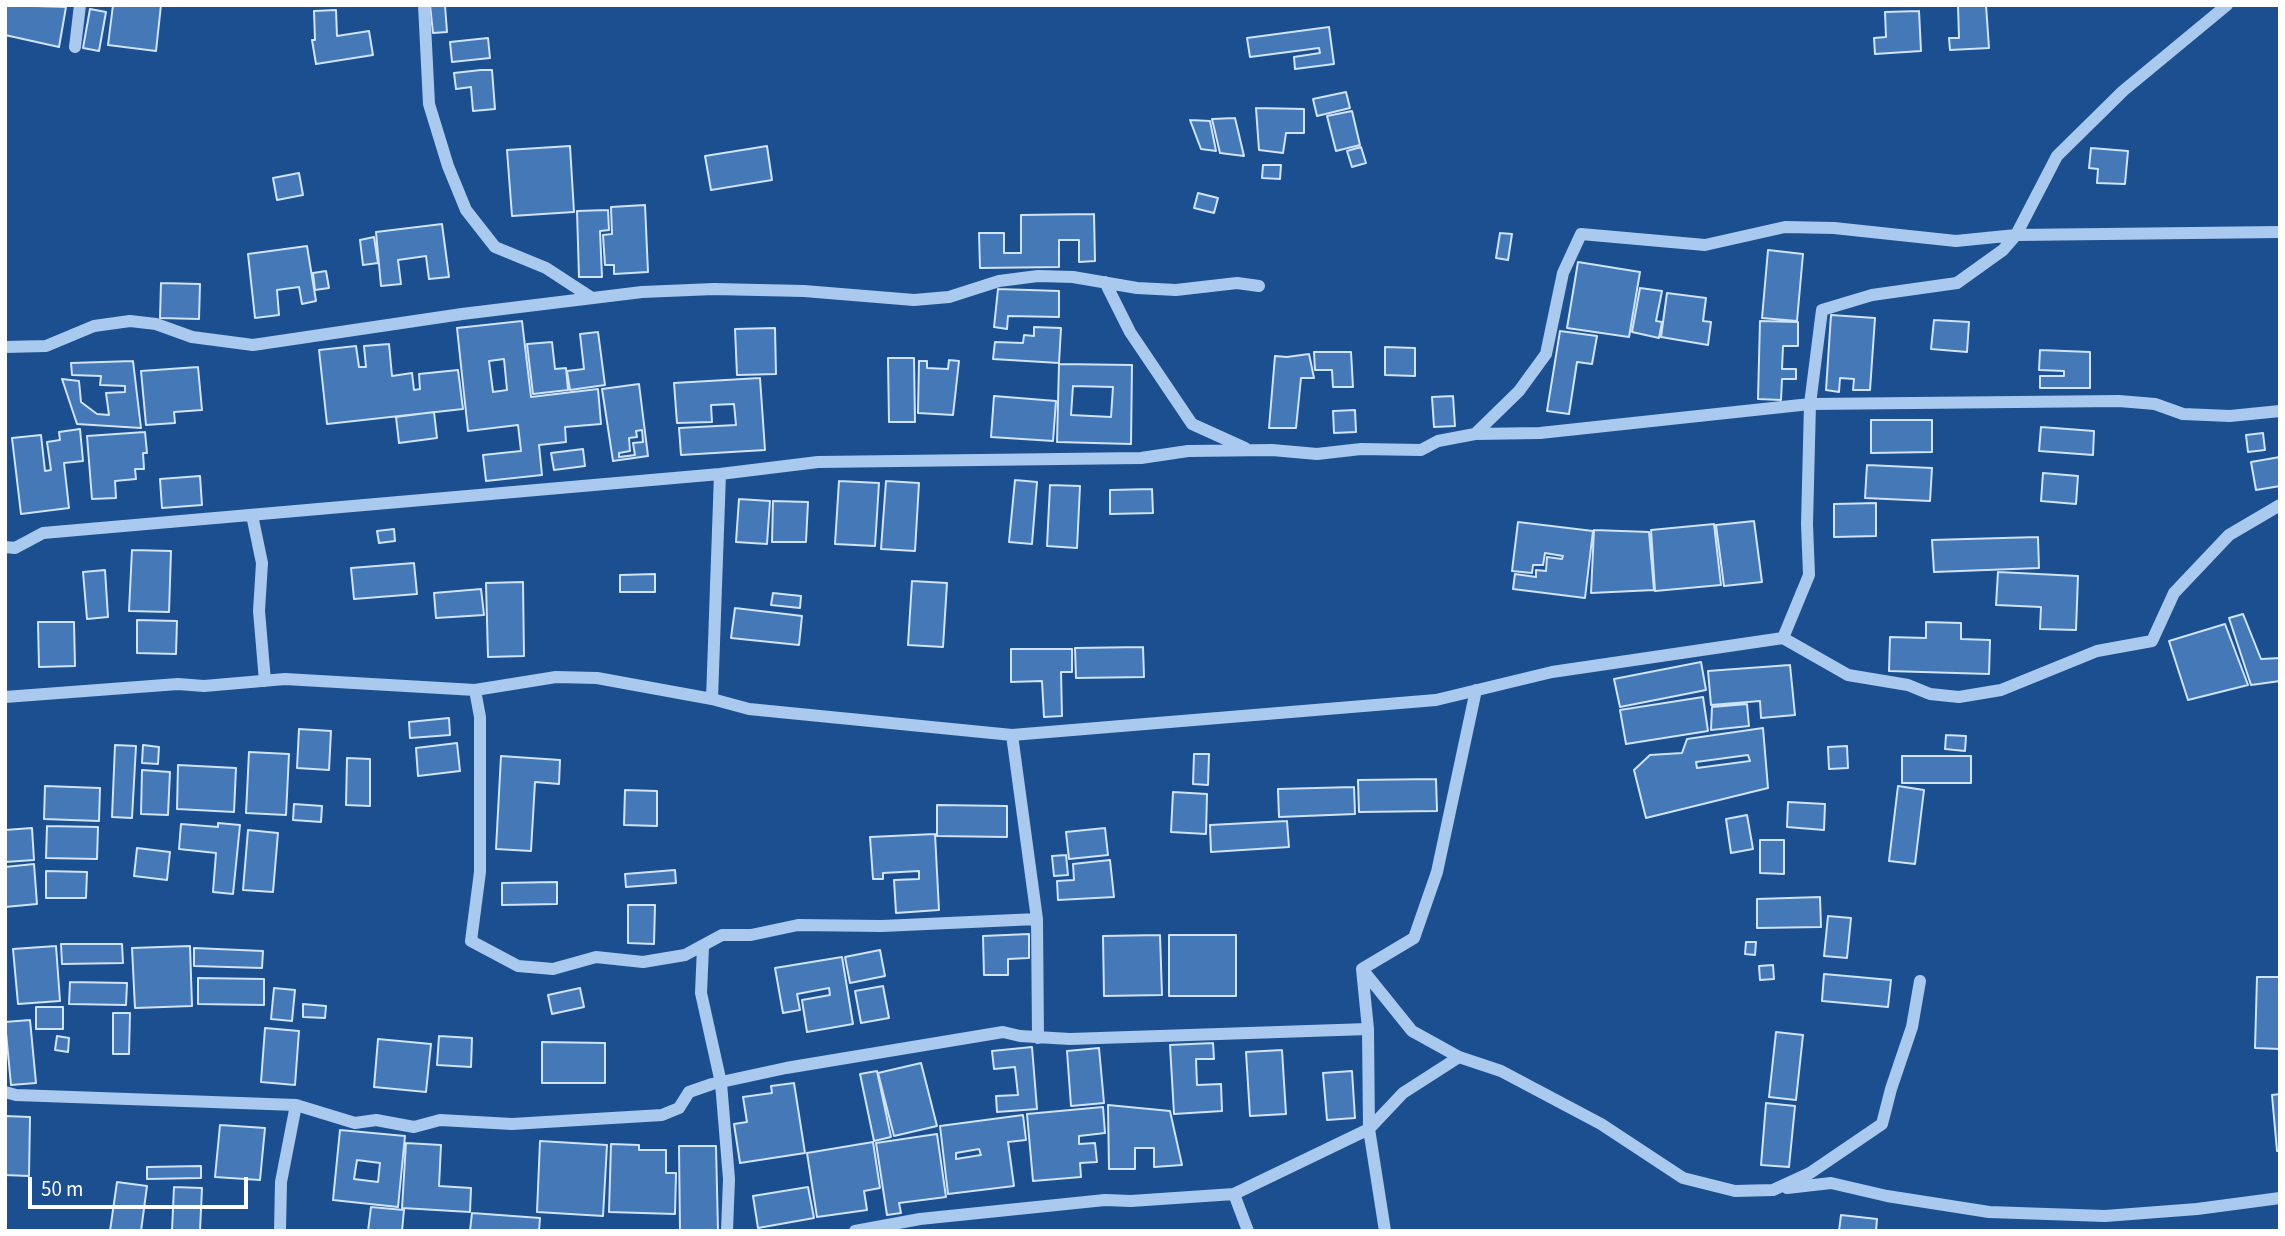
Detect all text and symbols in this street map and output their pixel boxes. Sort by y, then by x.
scale bar [32,1162,252,1206]
text: 50 m [41,1174,83,1204]

